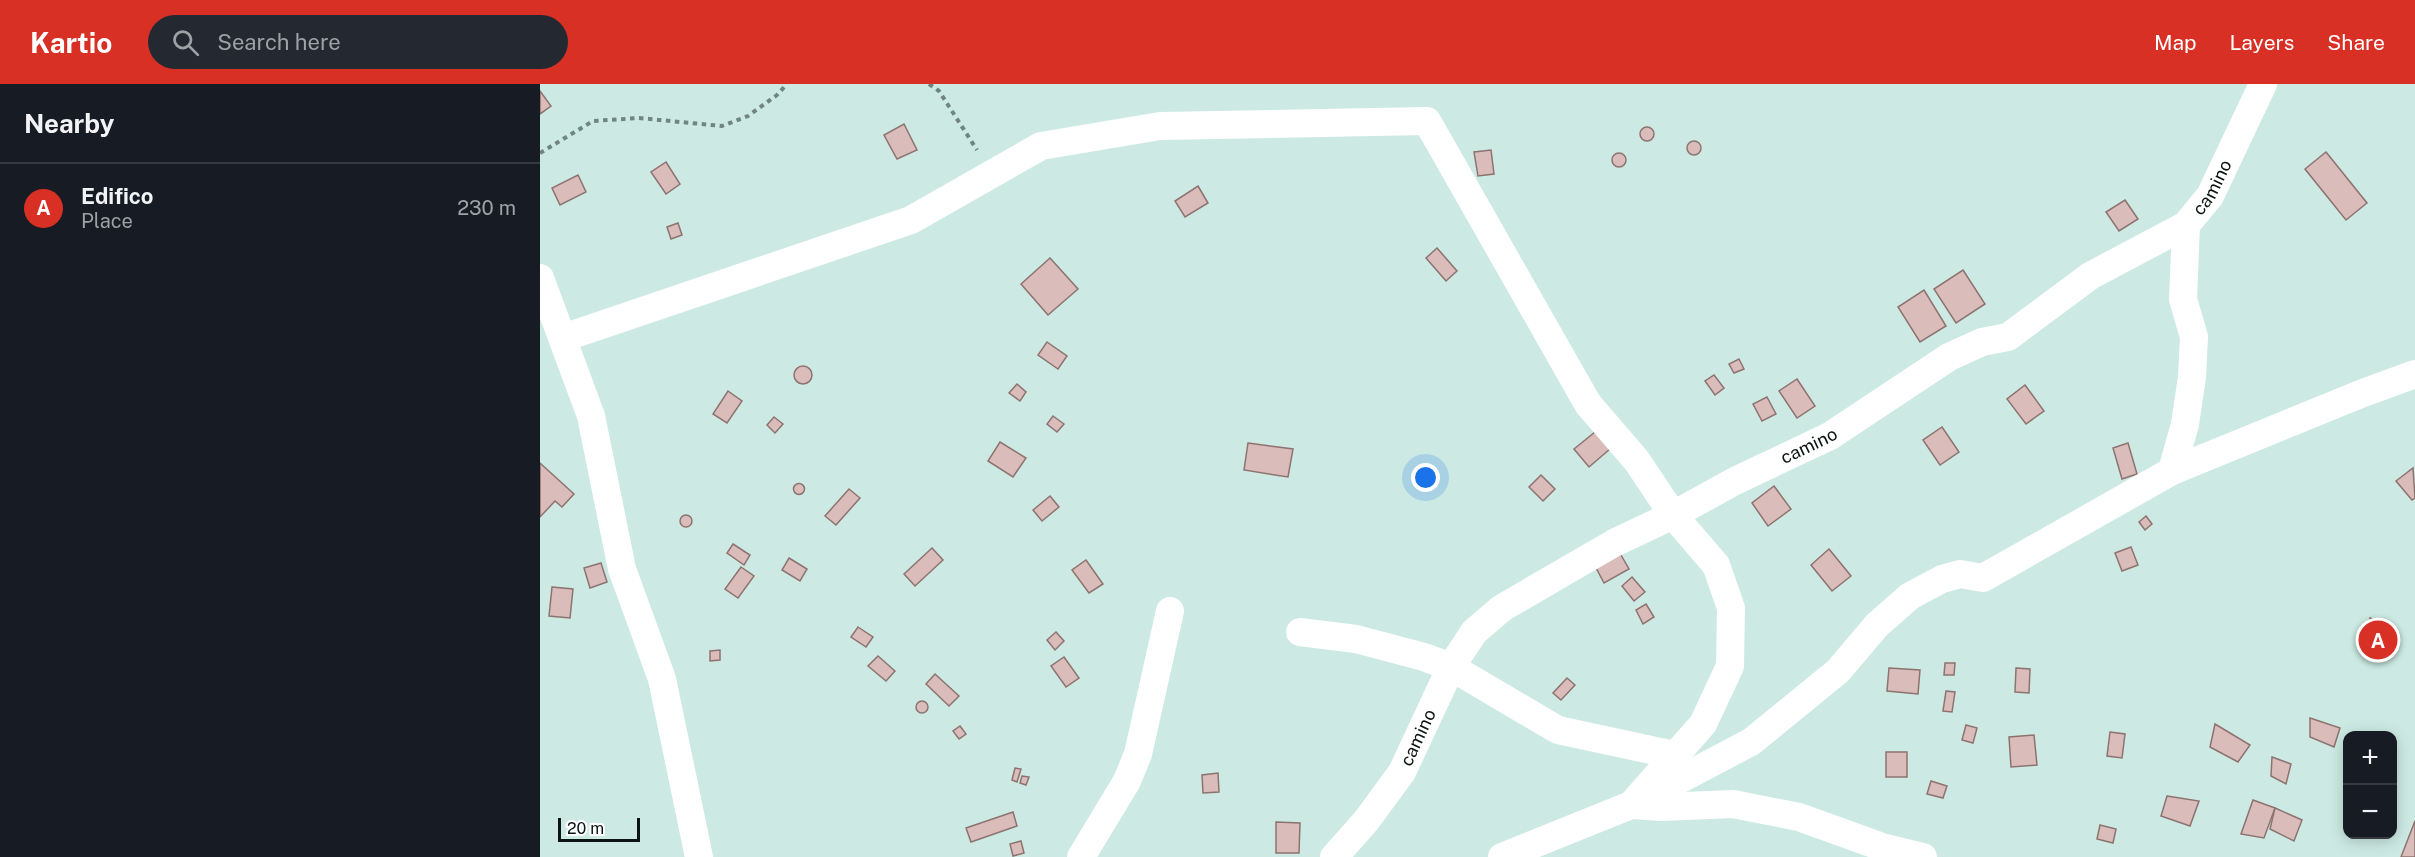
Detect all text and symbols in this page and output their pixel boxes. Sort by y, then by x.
search box [148,15,568,69]
text: Kartio [30,26,112,59]
icon: search [169,26,202,59]
text: Search here [217,29,341,55]
text: Map [2154,30,2197,55]
text: Layers [2230,30,2294,55]
text: Share [2327,30,2385,55]
text: Nearby [24,108,114,139]
street label: camino [2188,156,2236,219]
text: Edifico [81,183,153,209]
text: A [36,196,51,220]
text: 230 m [457,196,516,220]
text: Place [81,209,133,233]
street label: camino [1777,423,1841,468]
your location [1411,463,1440,492]
pin: A [2358,618,2398,662]
street label: camino [1395,706,1440,769]
map controls [2343,731,2397,839]
button: + [2343,731,2397,785]
button: − [2343,785,2397,839]
scale bar [558,815,640,842]
text: 20 m [567,819,604,838]

